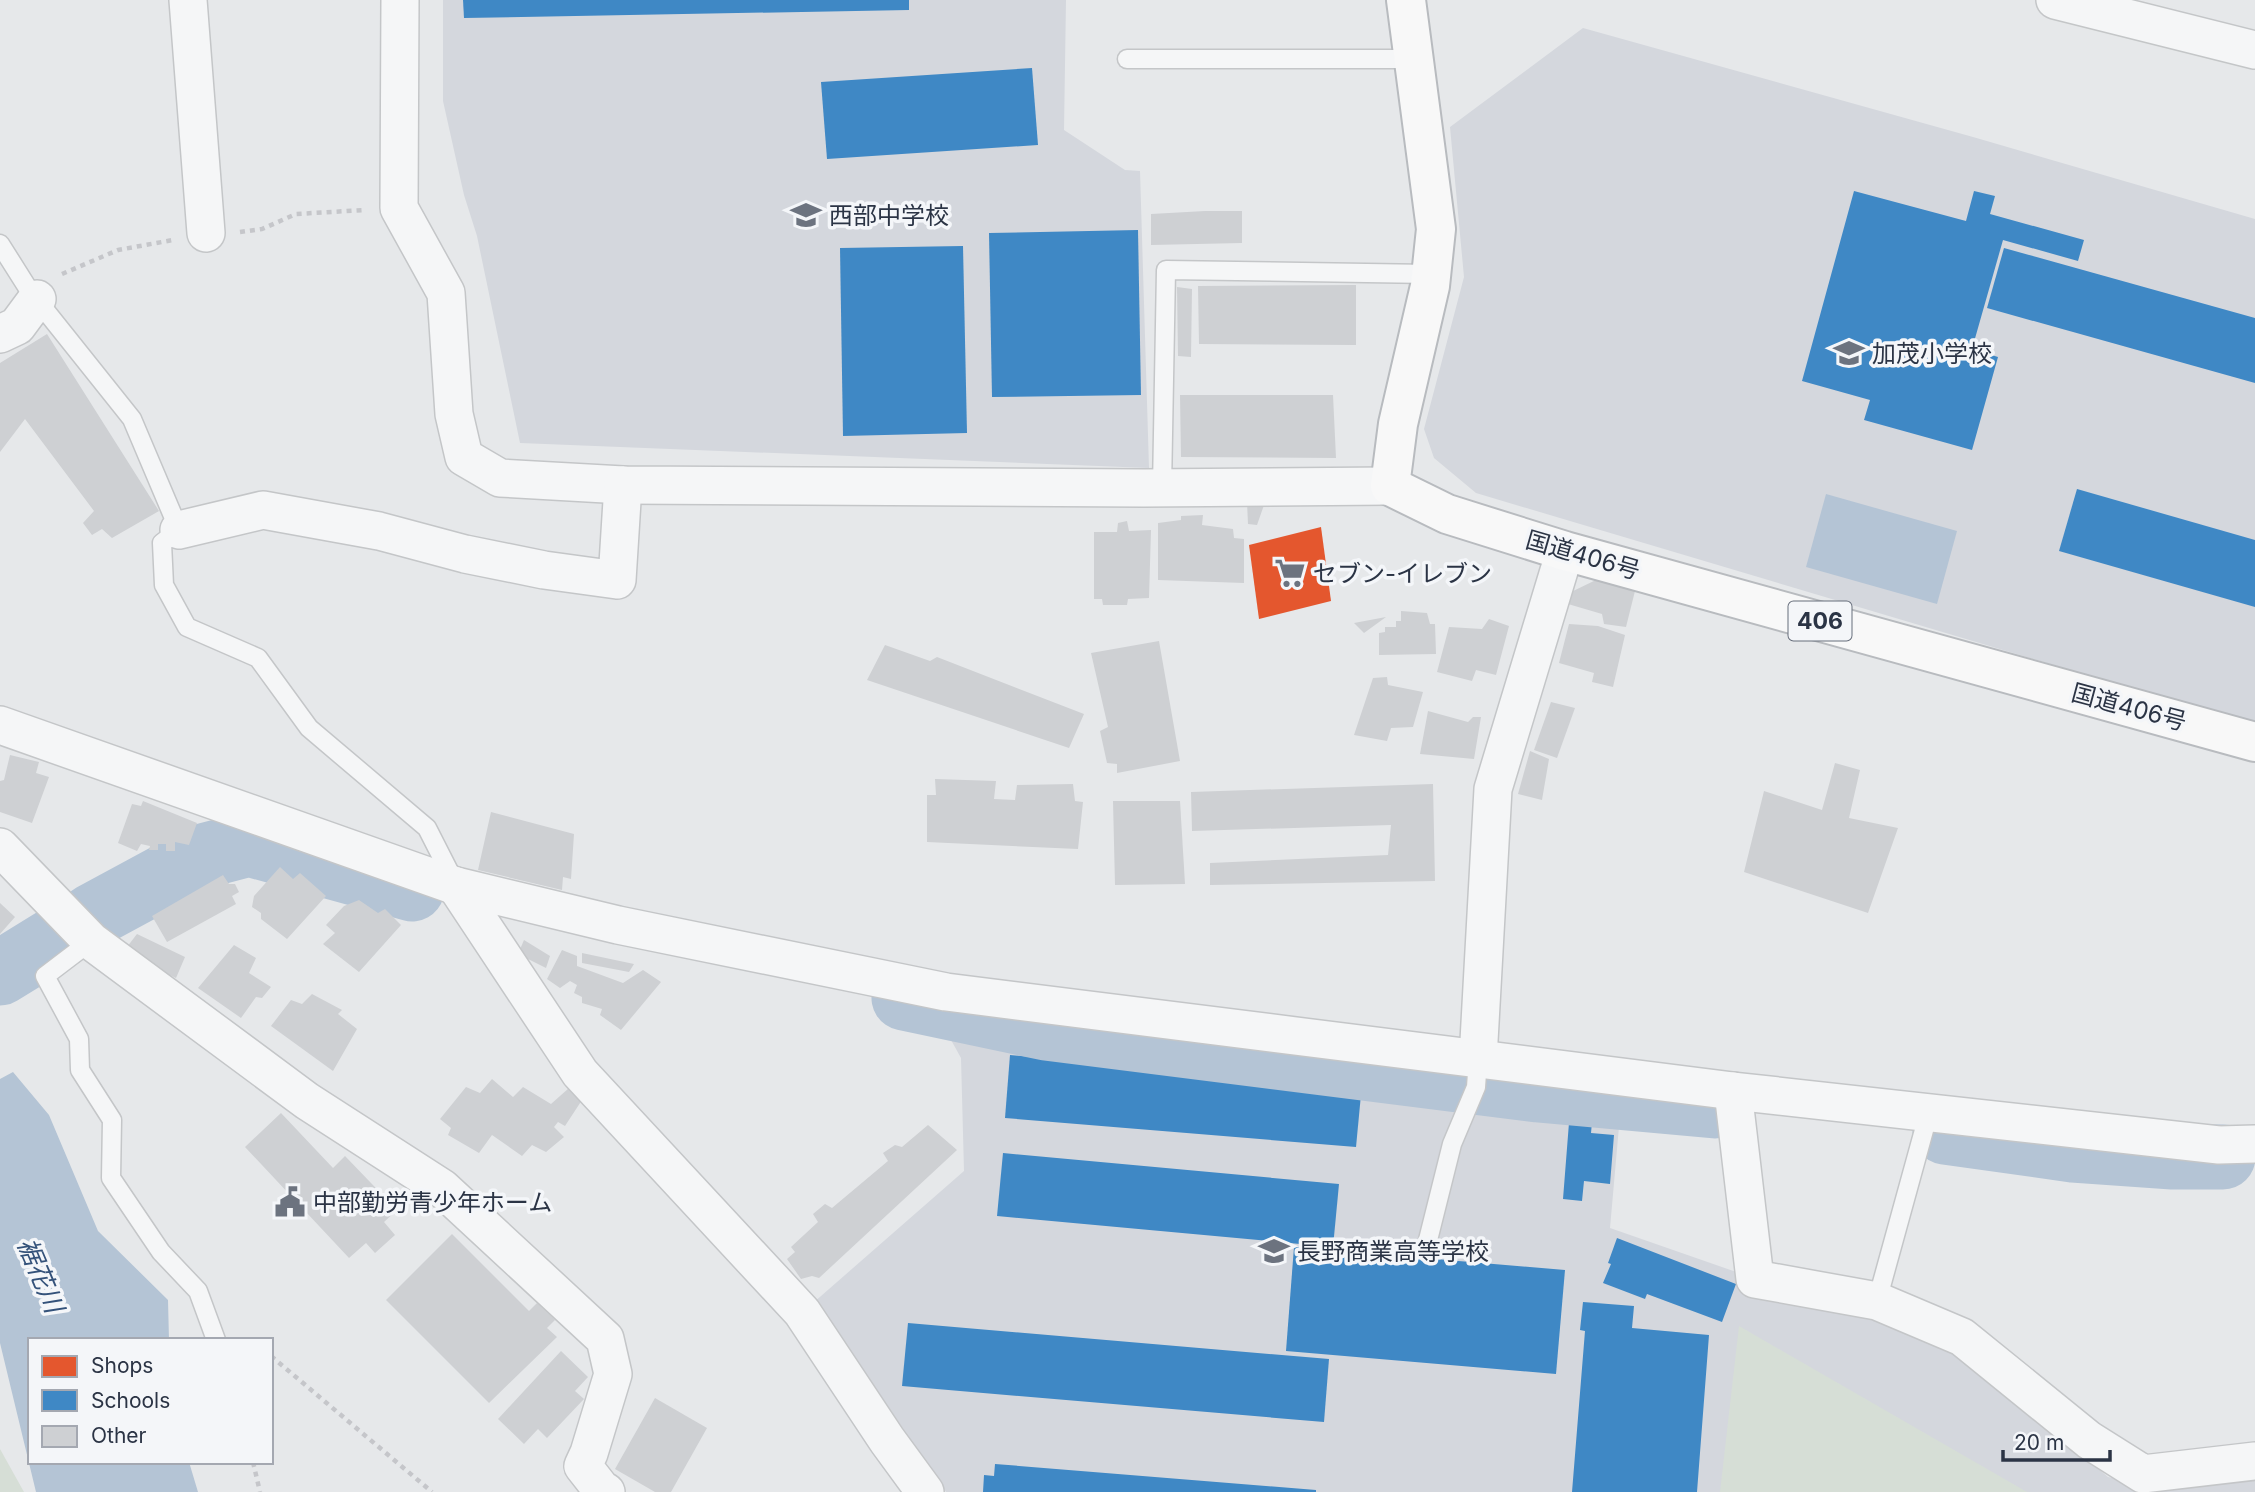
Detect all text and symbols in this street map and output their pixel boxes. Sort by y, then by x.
school or university icon: 西部中学校 [789,198,823,232]
place label: 西部中学校 [829,201,949,230]
school or university icon: 加茂小学校 [1832,336,1866,370]
place label: 加茂小学校 [1872,339,1992,368]
street label: 国道406号 [1523,525,1643,585]
supermarket icon: セブン-イレブン [1273,556,1307,590]
place label: セブン-イレブン [1313,559,1492,588]
road number: 406 [1788,601,1852,640]
street label: 国道406号 [2068,678,2190,736]
public building icon: 中部勤労青少年ホーム [273,1185,307,1219]
place label: 中部勤労青少年ホーム [313,1188,552,1217]
water label: 裾花川 [11,1233,72,1320]
school or university icon: 長野商業高等学校 [1257,1234,1291,1268]
place label: 長野商業高等学校 [1297,1237,1489,1266]
legend [28,1338,273,1464]
text: Shops [91,1353,153,1378]
text: Schools [91,1388,170,1413]
scale bar [2003,1418,2110,1462]
text: Other [91,1423,147,1448]
text: 20 m [2014,1430,2064,1455]

